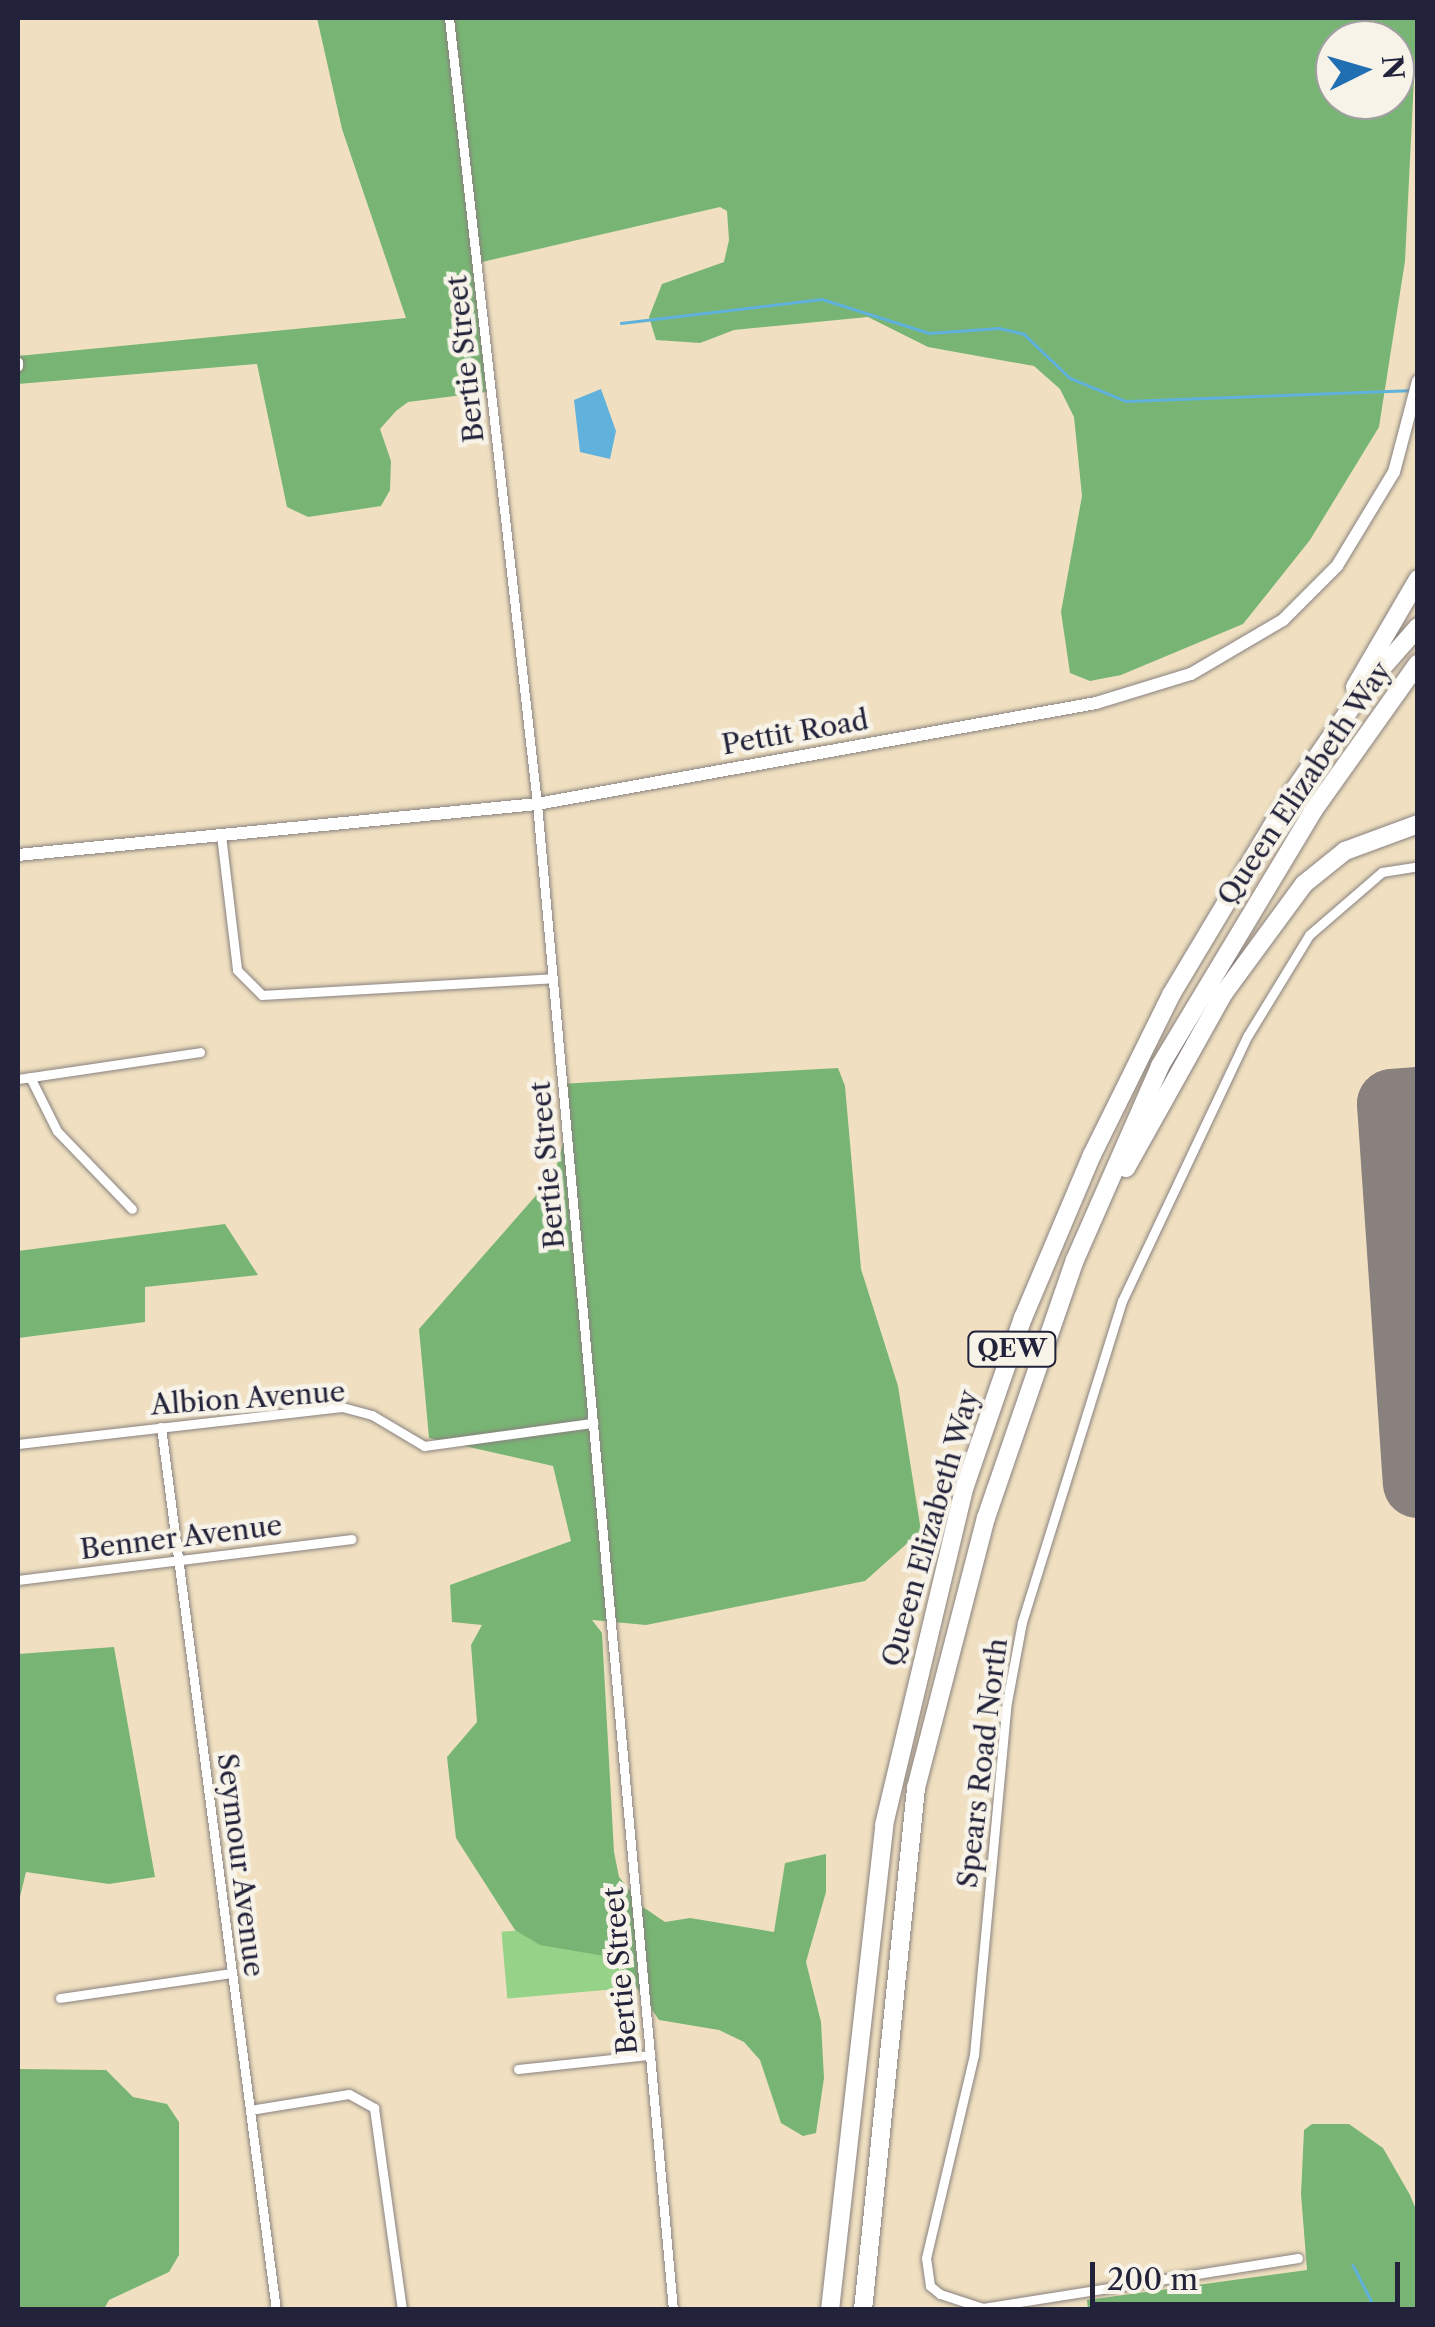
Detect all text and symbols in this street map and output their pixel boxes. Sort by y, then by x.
north arrow [1315,20,1415,120]
text: N [1375,54,1411,81]
street label: Bertie Street [440,274,490,444]
street label: Queen Elizabeth Way [1210,654,1398,912]
street label: Pettit Road [719,703,871,761]
street label: Bertie Street [523,1080,571,1250]
road number: QEW [967,1329,1057,1369]
street label: Albion Avenue [149,1374,347,1422]
street label: Queen Elizabeth Way [874,1385,986,1671]
street label: Benner Avenue [77,1508,285,1566]
street label: Spears Road North [950,1636,1014,1890]
street label: Seymour Avenue [211,1750,271,1980]
street label: Bertie Street [596,1886,644,2056]
scale bar [1095,2242,1405,2304]
text: 200 m [1107,2261,1198,2298]

